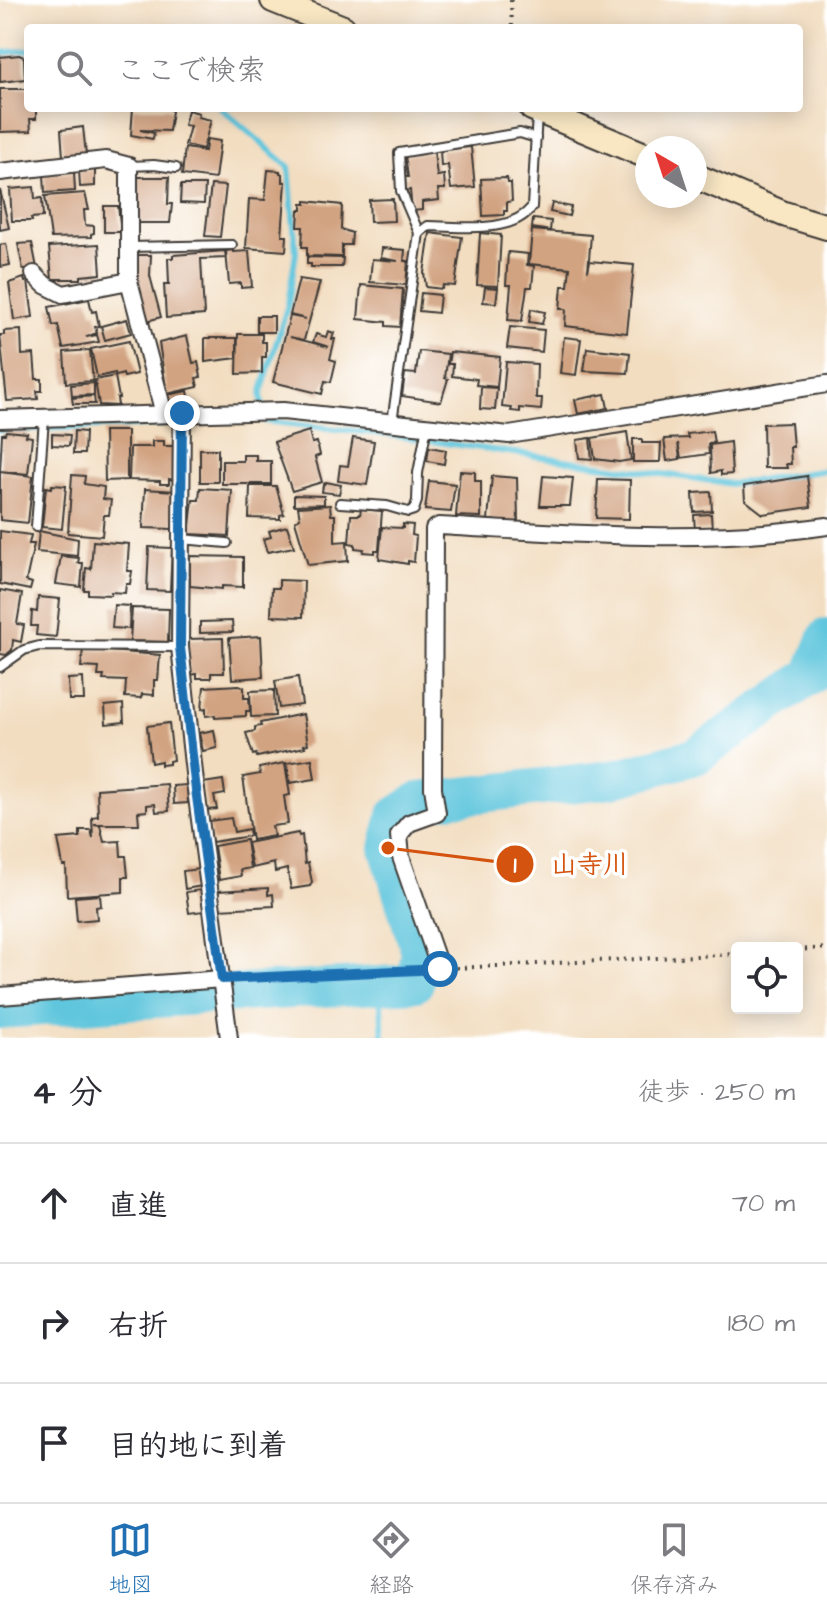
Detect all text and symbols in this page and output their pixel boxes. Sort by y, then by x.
search box [24,24,803,112]
icon: search [52,46,96,90]
text: ここで検索 [116,50,266,92]
north arrow [635,136,707,208]
route end [164,395,200,431]
callout: 山寺川 [495,839,645,889]
text: 山寺川 [551,847,629,883]
text: 1 [513,849,517,883]
map controls [731,942,803,1014]
button: locate [731,942,803,1014]
route start [422,951,458,987]
text: 4 分 [32,1069,103,1117]
text: 徒歩 · 250 m [638,1074,795,1110]
icon: ahead [32,1181,76,1225]
text: 直進 [108,1185,168,1227]
text: 70 m [732,1185,795,1221]
icon: right [32,1301,76,1345]
text: 右折 [108,1305,168,1347]
text: 180 m [728,1305,795,1341]
icon: arrive [32,1421,76,1465]
text: 目的地に到着 [108,1425,288,1467]
tab: 地図 [108,1518,153,1601]
tab: 経路 [369,1518,414,1601]
tab: 保存済み [630,1518,719,1601]

